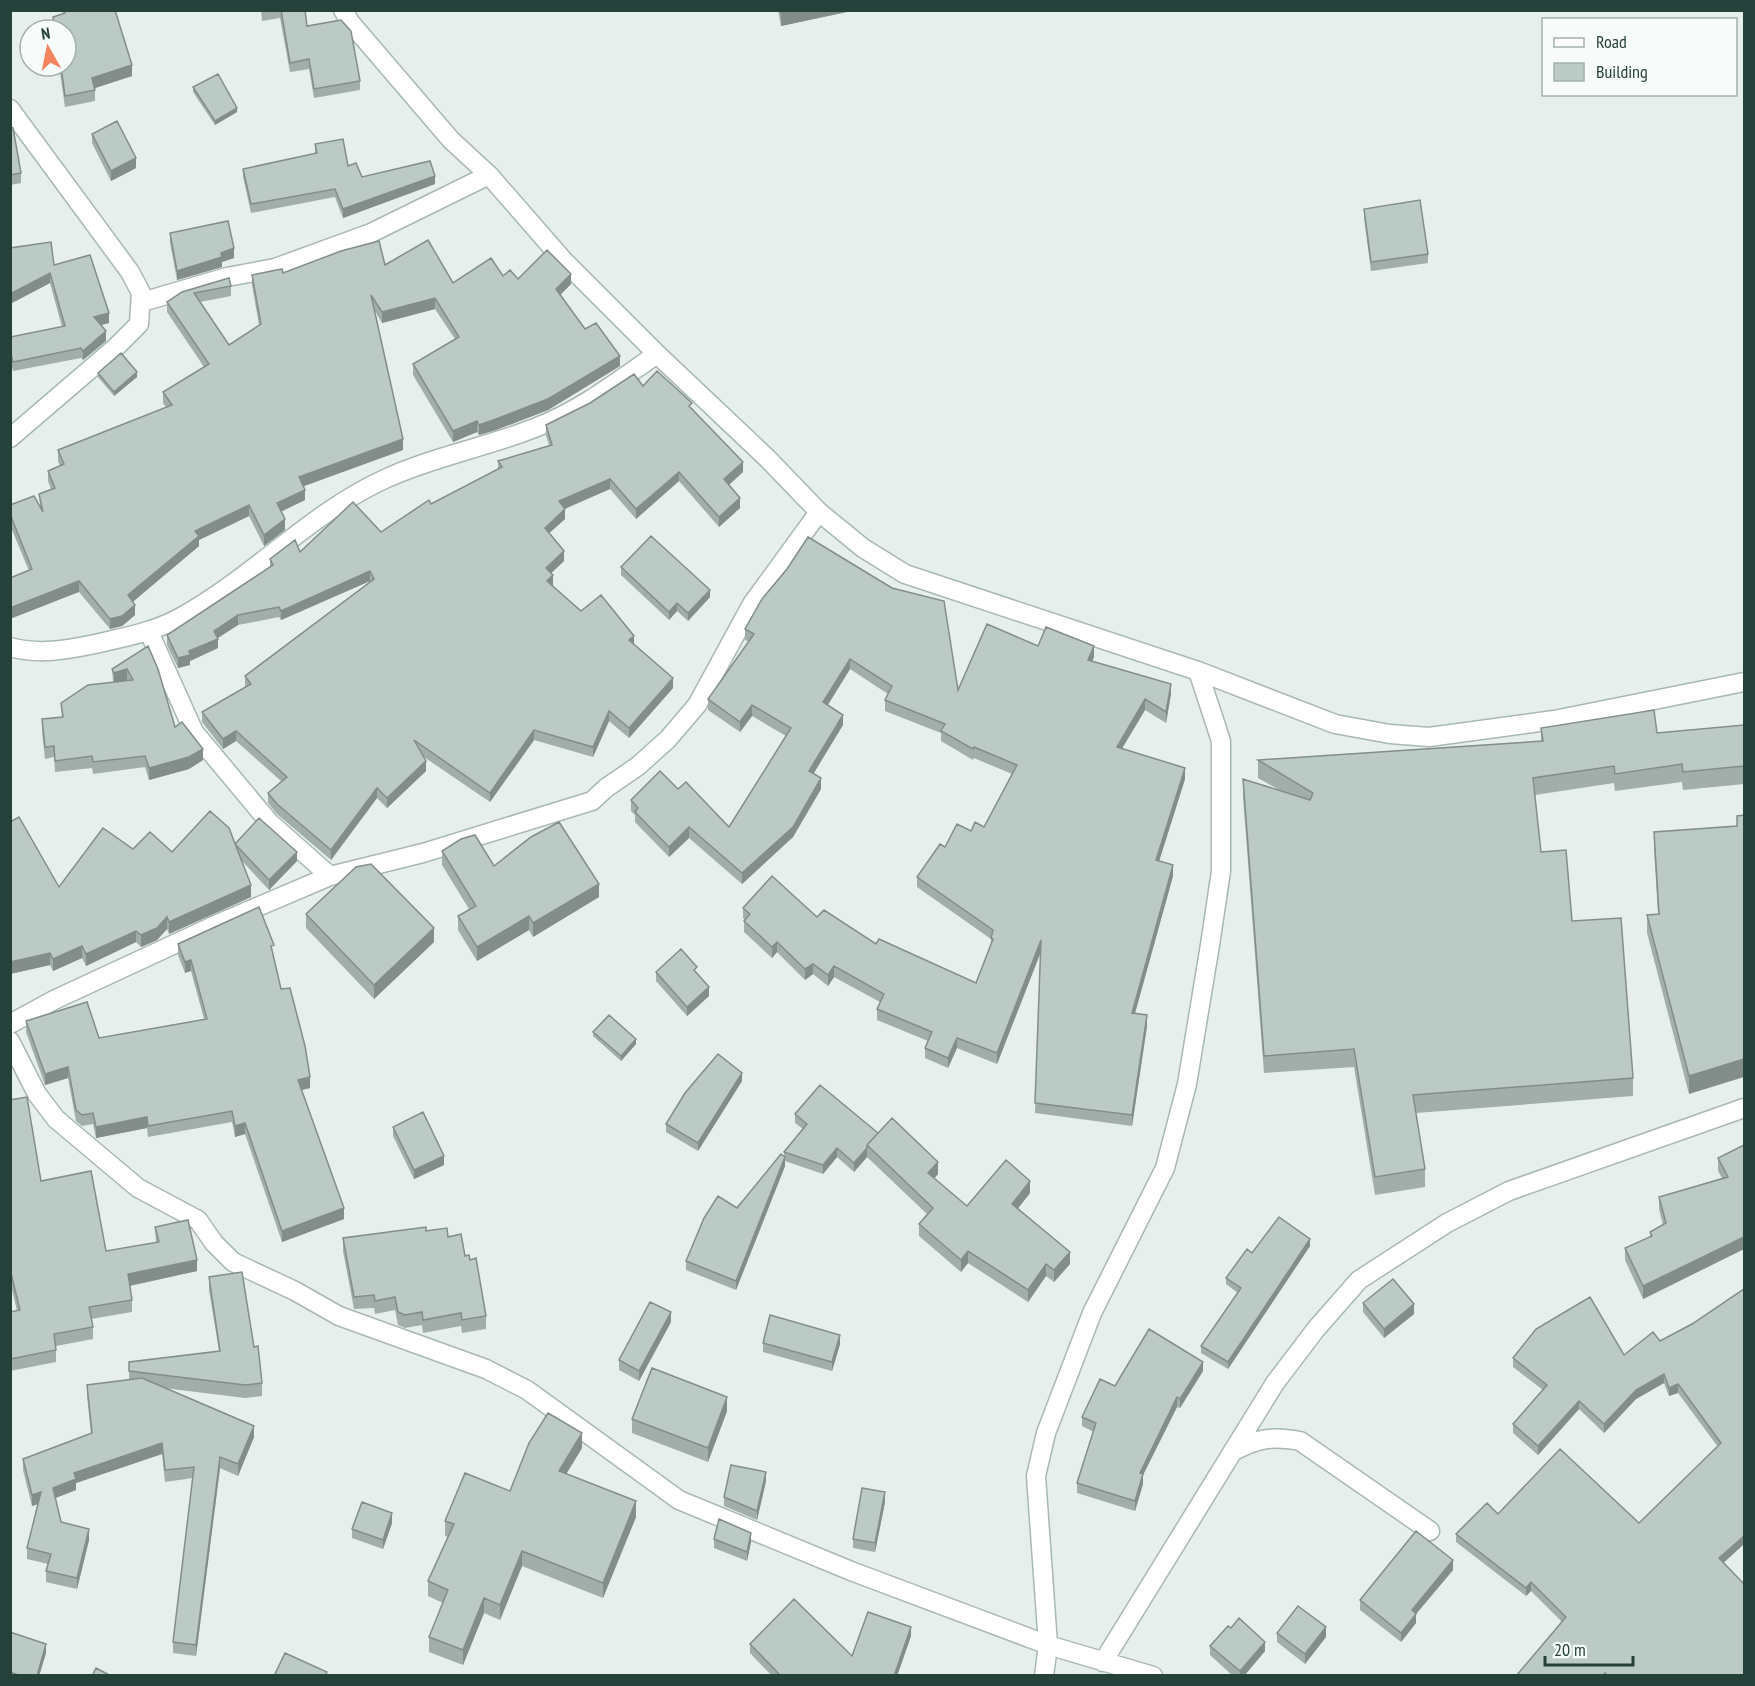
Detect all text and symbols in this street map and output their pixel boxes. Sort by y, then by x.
north arrow [18,18,78,78]
legend [1542,18,1737,96]
text: N [40,23,51,44]
text: Road [1596,30,1627,53]
text: Building [1596,60,1648,83]
scale bar [1545,1629,1634,1667]
text: 20 m [1554,1638,1586,1661]

